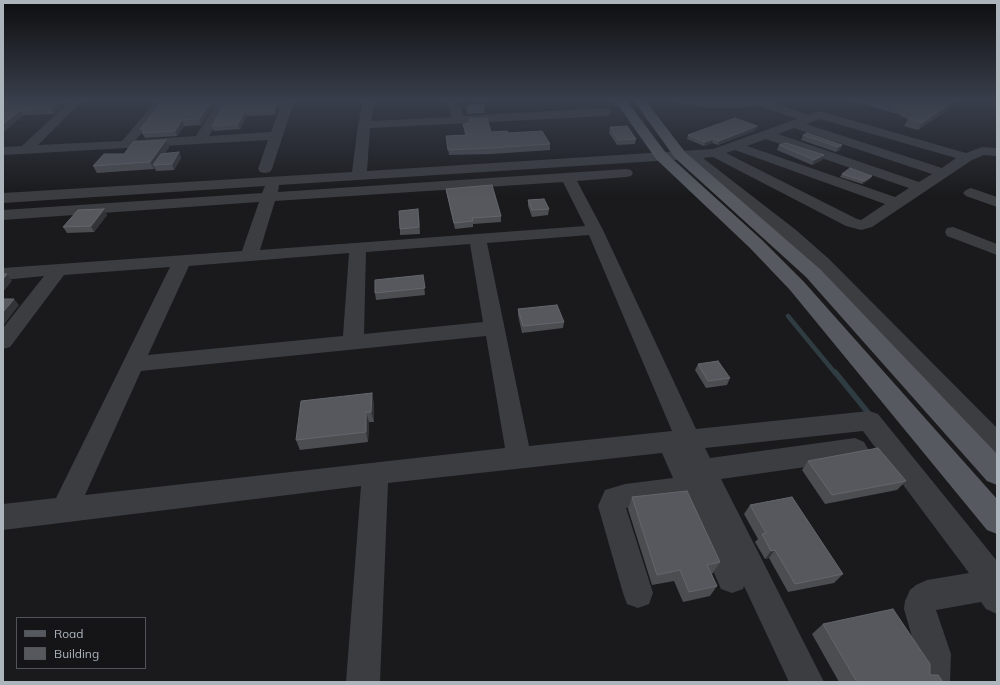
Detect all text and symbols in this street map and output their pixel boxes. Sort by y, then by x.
legend [16,617,146,669]
text: Road [54,626,83,641]
text: Building [54,646,99,661]

